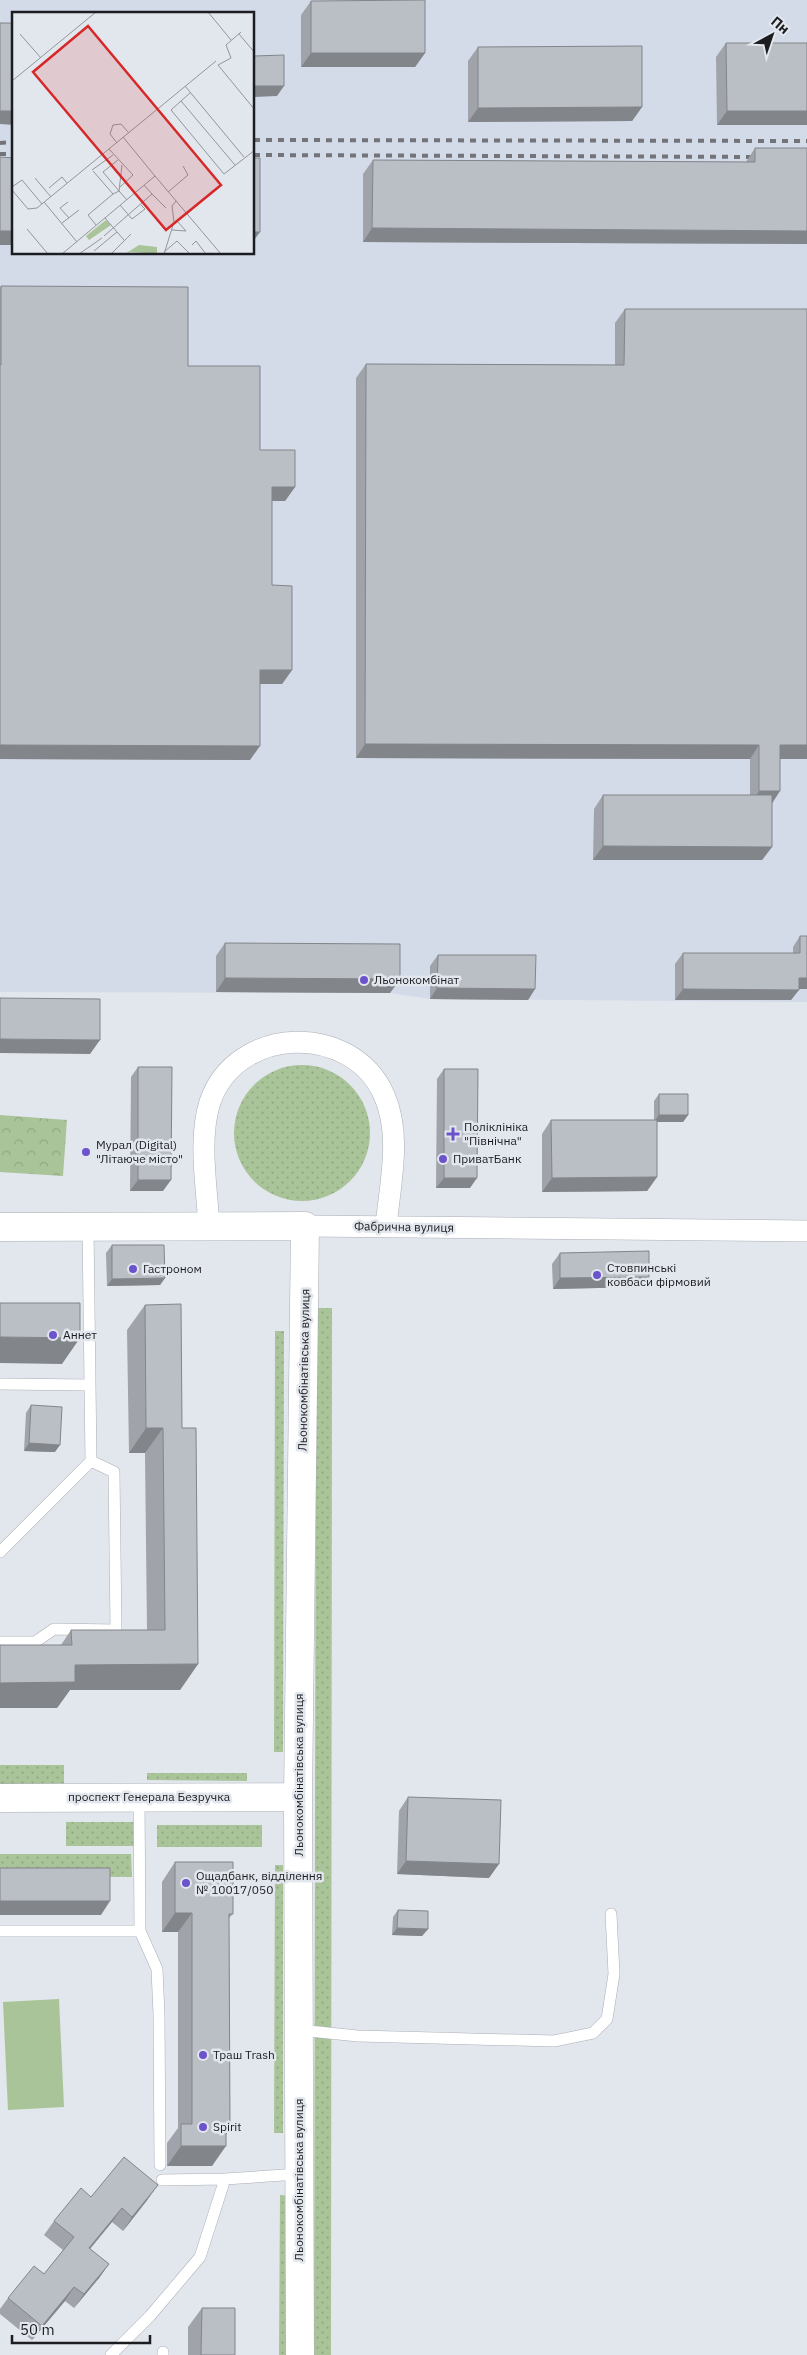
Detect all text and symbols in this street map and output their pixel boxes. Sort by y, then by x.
north arrow [747,10,797,60]
inset map [12,12,255,255]
text: Пн [767,12,793,38]
place label: Льонокомбінат [374,972,459,987]
marker: Льонокомбінат [358,974,370,986]
place label: Поліклініка "Північна" [464,1119,529,1148]
marker: Поліклініка "Північна" [446,1127,460,1141]
place label: Мурал (Digital) "Літаюче місто" [96,1137,183,1166]
marker: Мурал (Digital) "Літаюче місто" [80,1146,92,1158]
place label: ПриватБанк [453,1151,522,1166]
marker: ПриватБанк [437,1153,449,1165]
street label: Фабрична вулиця [354,1218,454,1235]
place label: Стовпинські ковбаси фірмовий [607,1260,711,1289]
place label: Гастроном [143,1261,202,1276]
marker: Гастроном [127,1263,139,1275]
marker: Стовпинські ковбаси фірмовий [591,1269,603,1281]
street label: Льонокомбінатівська вулиця [295,1289,312,1451]
place label: Аннет [63,1327,97,1342]
marker: Аннет [47,1329,59,1341]
street label: Льонокомбінатівська вулиця [291,1694,306,1856]
street label: проспект Генерала Безручка [68,1789,231,1804]
place label: Ощадбанк, відділення № 10017/050 [196,1868,322,1897]
marker: Ощадбанк, відділення № 10017/050 [180,1877,192,1889]
place label: Траш Trash [213,2047,275,2062]
marker: Траш Trash [197,2049,209,2061]
street label: Льонокомбінатівська вулиця [291,2099,306,2261]
place label: Spirit [213,2119,242,2134]
marker: Spirit [197,2121,209,2133]
scale bar [12,2312,150,2344]
text: 50 m [20,2320,55,2339]

